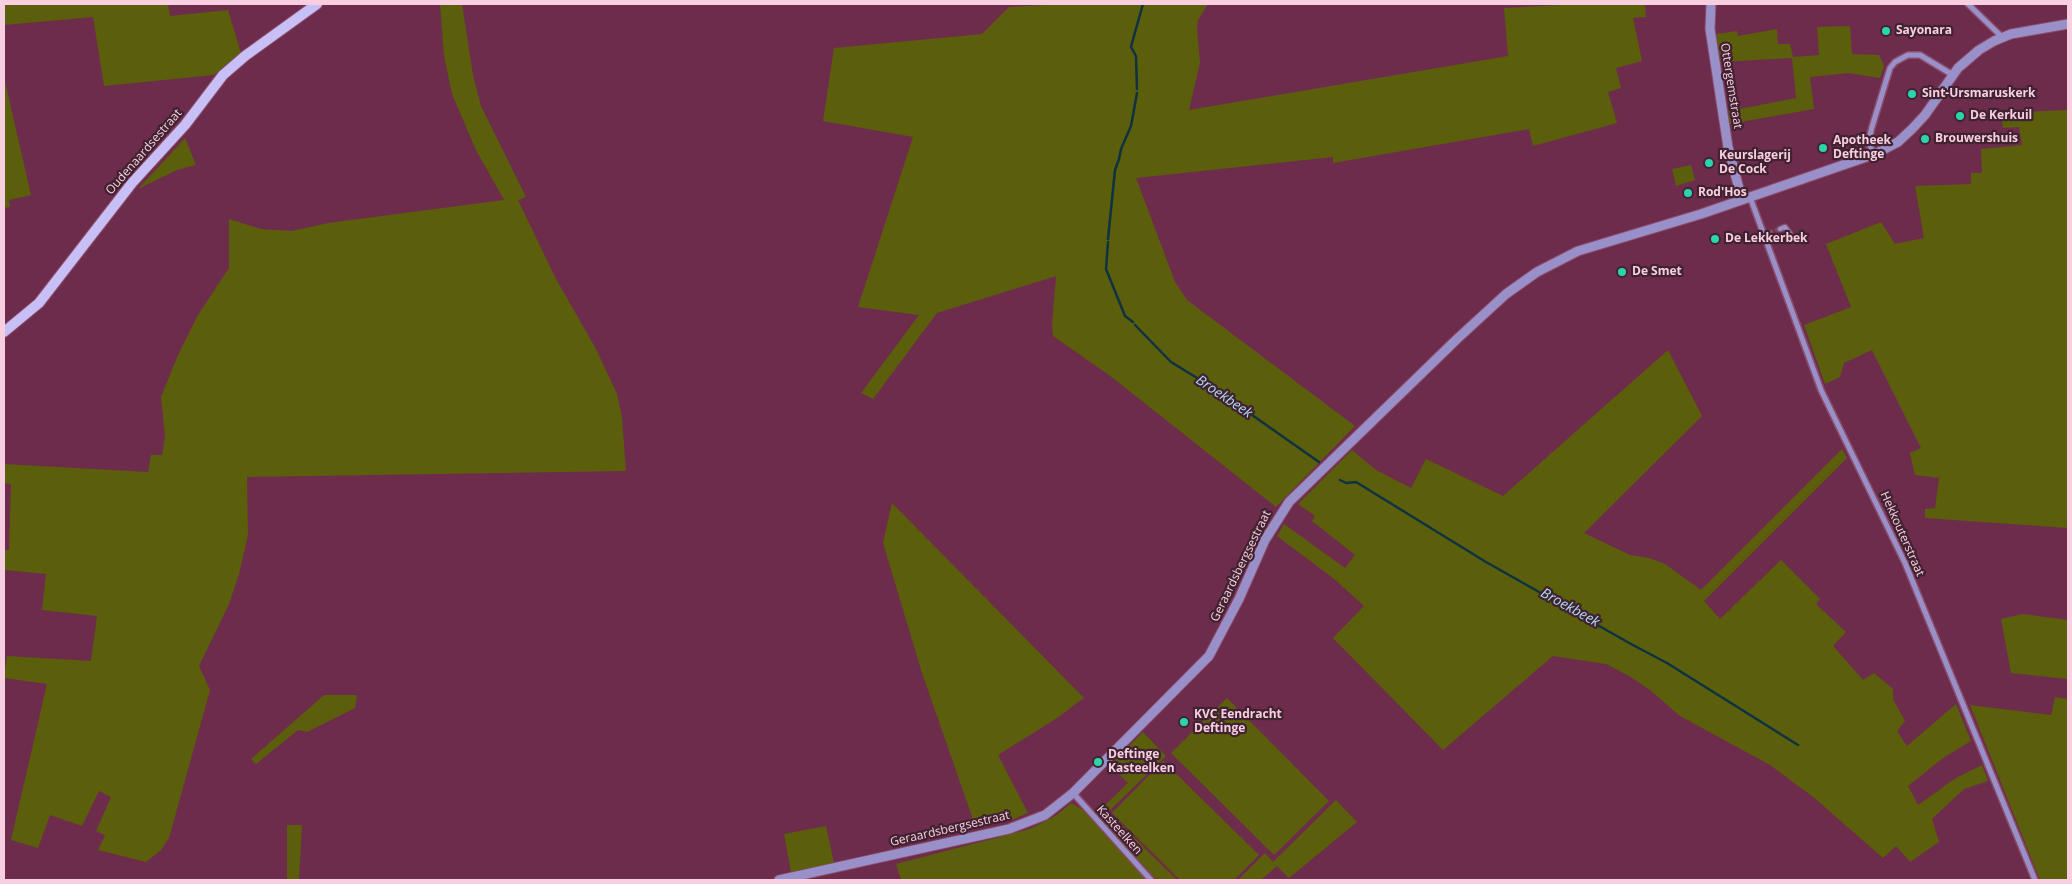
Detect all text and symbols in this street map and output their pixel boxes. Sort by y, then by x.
place label: Sayonara [1896,24,1952,38]
marker: Sayonara [1880,25,1892,37]
street label: Ottergemstraat [1717,42,1745,130]
place label: Sint-Ursmaruskerk [1922,87,2035,101]
marker: Sint-Ursmaruskerk [1906,88,1918,100]
street label: Oudenaardsestraat [103,106,185,198]
place label: De Kerkuil [1970,109,2032,123]
marker: De Kerkuil [1954,110,1966,122]
place label: Brouwershuis [1935,132,2018,146]
marker: Brouwershuis [1919,133,1931,145]
place label: Apotheek Deftinge [1833,134,1891,162]
marker: Apotheek Deftinge [1817,142,1829,154]
place label: Keurslagerij De Cock [1719,149,1791,177]
marker: Keurslagerij De Cock [1703,157,1715,169]
place label: Rod'Hos [1698,186,1747,200]
marker: Rod'Hos [1682,187,1694,199]
place label: De Lekkerbek [1725,232,1808,246]
marker: De Lekkerbek [1709,233,1721,245]
place label: De Smet [1632,265,1682,279]
marker: De Smet [1616,266,1628,278]
water label: Broekbeek [1193,372,1255,422]
street label: Hekkouterstraat [1877,489,1927,579]
street label: Geraardsbergsestraat [1208,508,1274,624]
water label: Broekbeek [1538,585,1602,631]
place label: KVC Eendracht Deftinge [1194,708,1282,736]
marker: KVC Eendracht Deftinge [1178,716,1190,728]
place label: Deftinge Kasteelken [1108,748,1175,776]
marker: Deftinge Kasteelken [1092,756,1104,768]
street label: Kasteelken [1093,803,1145,857]
street label: Geraardsbergsestraat [889,808,1011,850]

